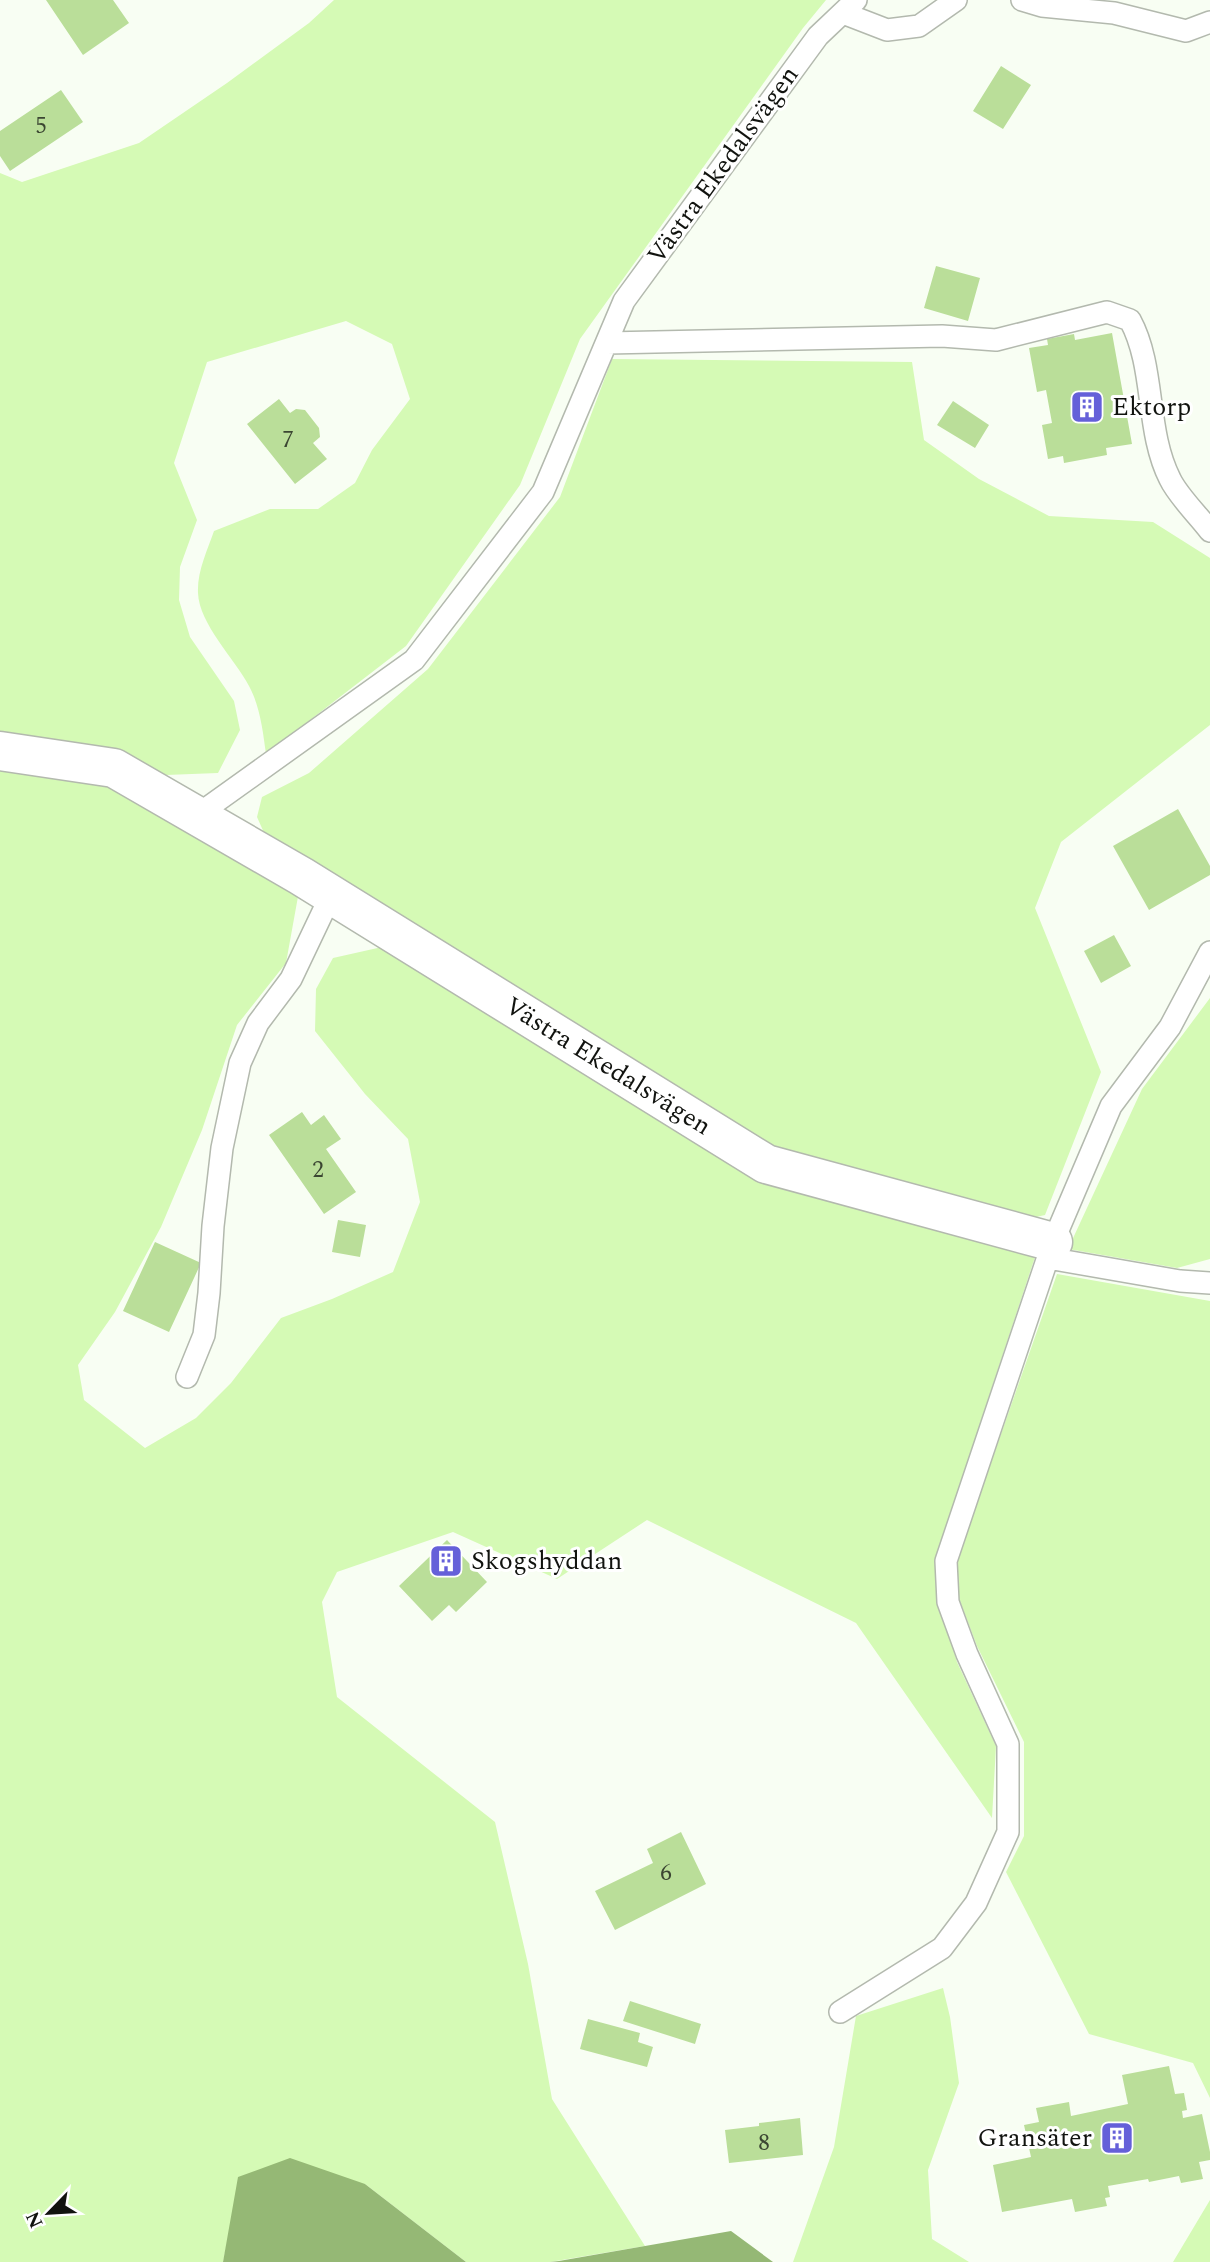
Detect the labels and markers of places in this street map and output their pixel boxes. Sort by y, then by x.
place label: Ektorp [1112,387,1191,427]
building icon: Ektorp [1068,388,1106,426]
place label: Skogshyddan [471,1541,622,1581]
building icon: Skogshyddan [427,1542,465,1580]
place label: Gransäter [978,2118,1092,2158]
building icon: Gransäter [1098,2119,1136,2157]

